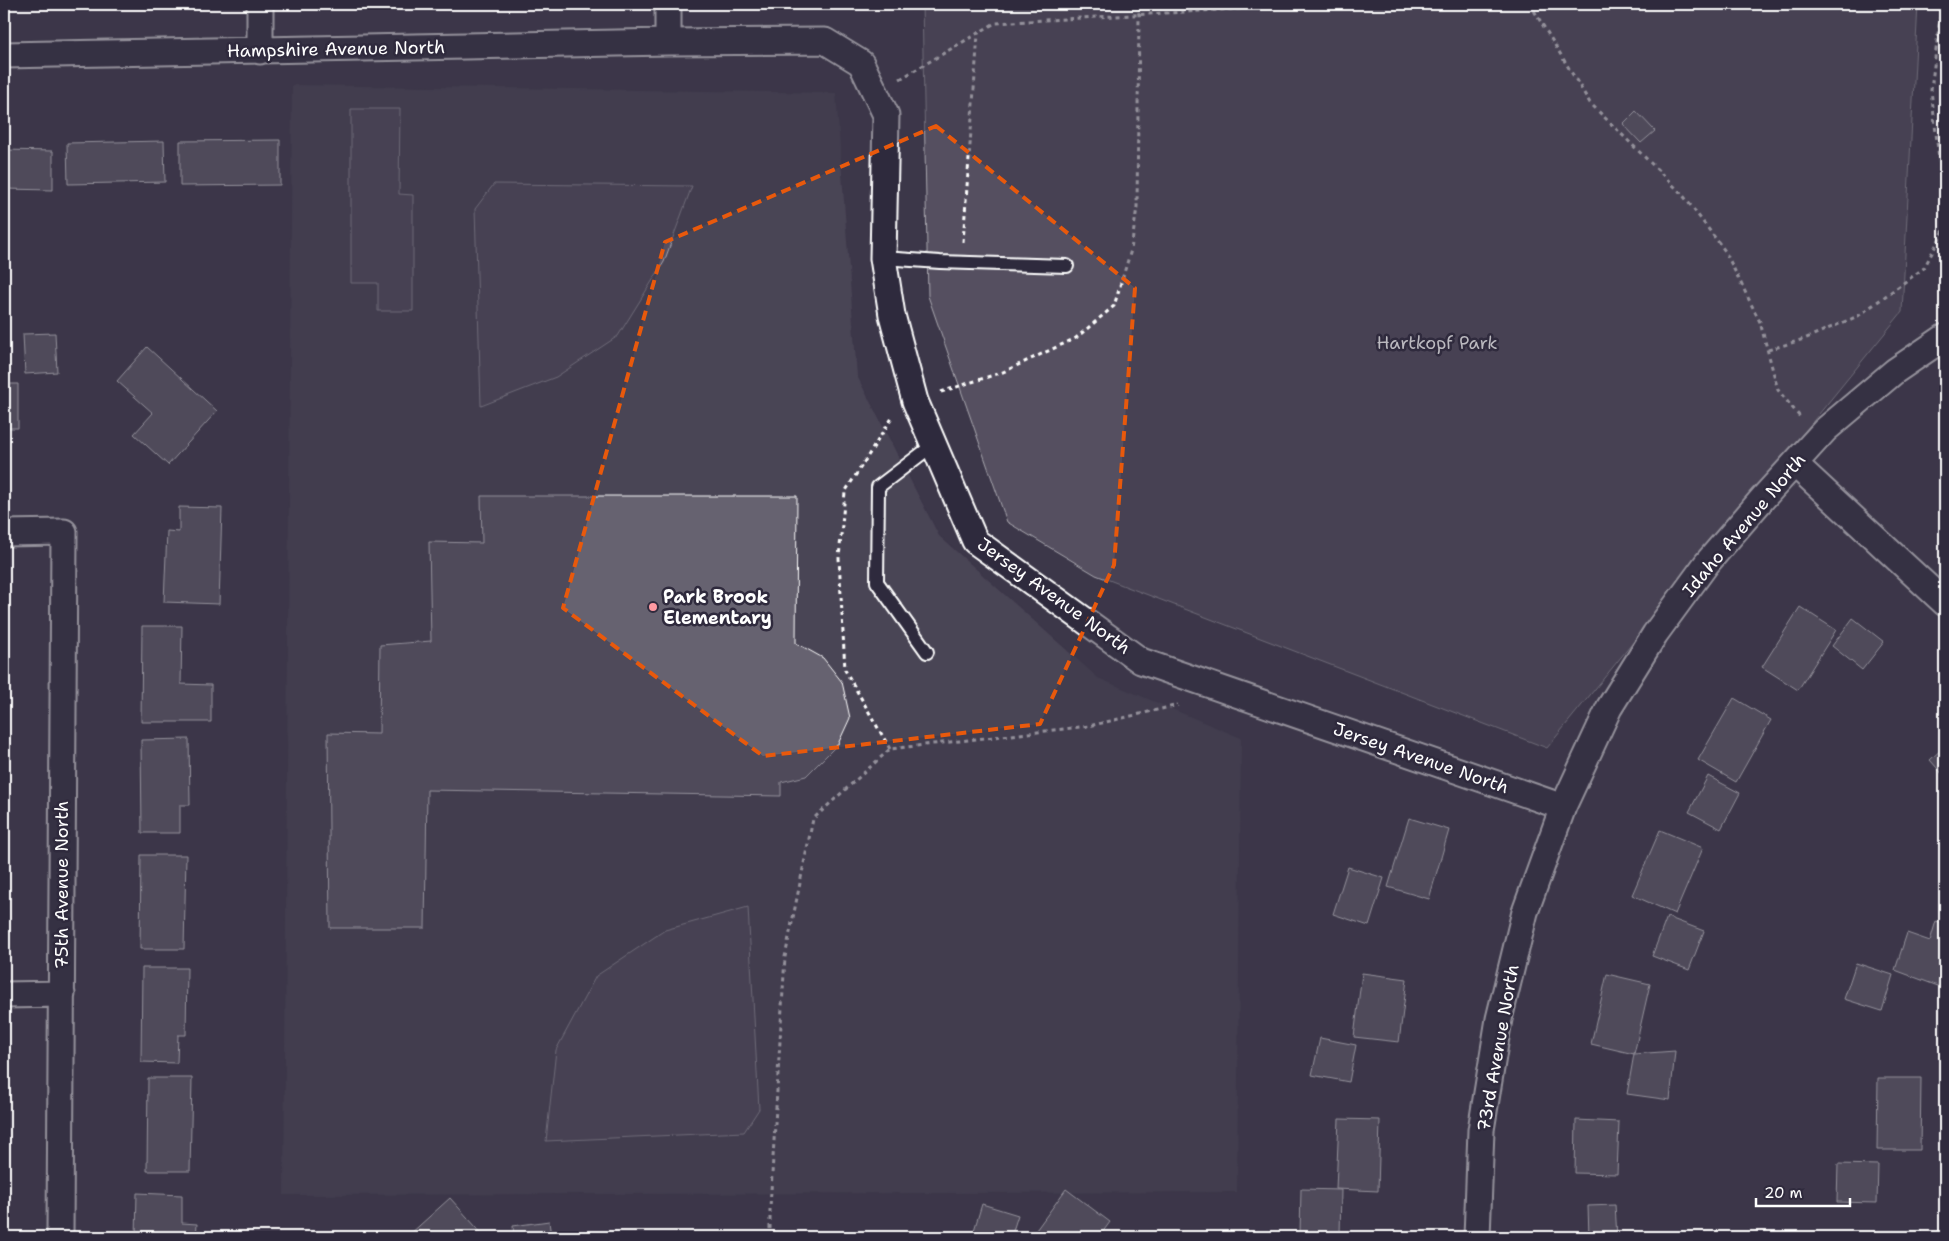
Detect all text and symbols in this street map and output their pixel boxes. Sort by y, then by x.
street label: Hampshire Avenue North [227,35,445,63]
park label: Hartkopf Park [1376,331,1498,355]
street label: Idaho Avenue North [1677,448,1811,602]
street label: Jersey Avenue North [973,532,1135,660]
place label: Park Brook Elementary [663,585,772,630]
marker: Park Brook Elementary [647,601,659,613]
street label: Jersey Avenue North [1330,717,1512,799]
street label: 75th Avenue North [50,801,74,969]
street label: 73rd Avenue North [1471,963,1525,1133]
scale bar [1756,1176,1850,1208]
text: 20 m [1764,1183,1803,1203]

